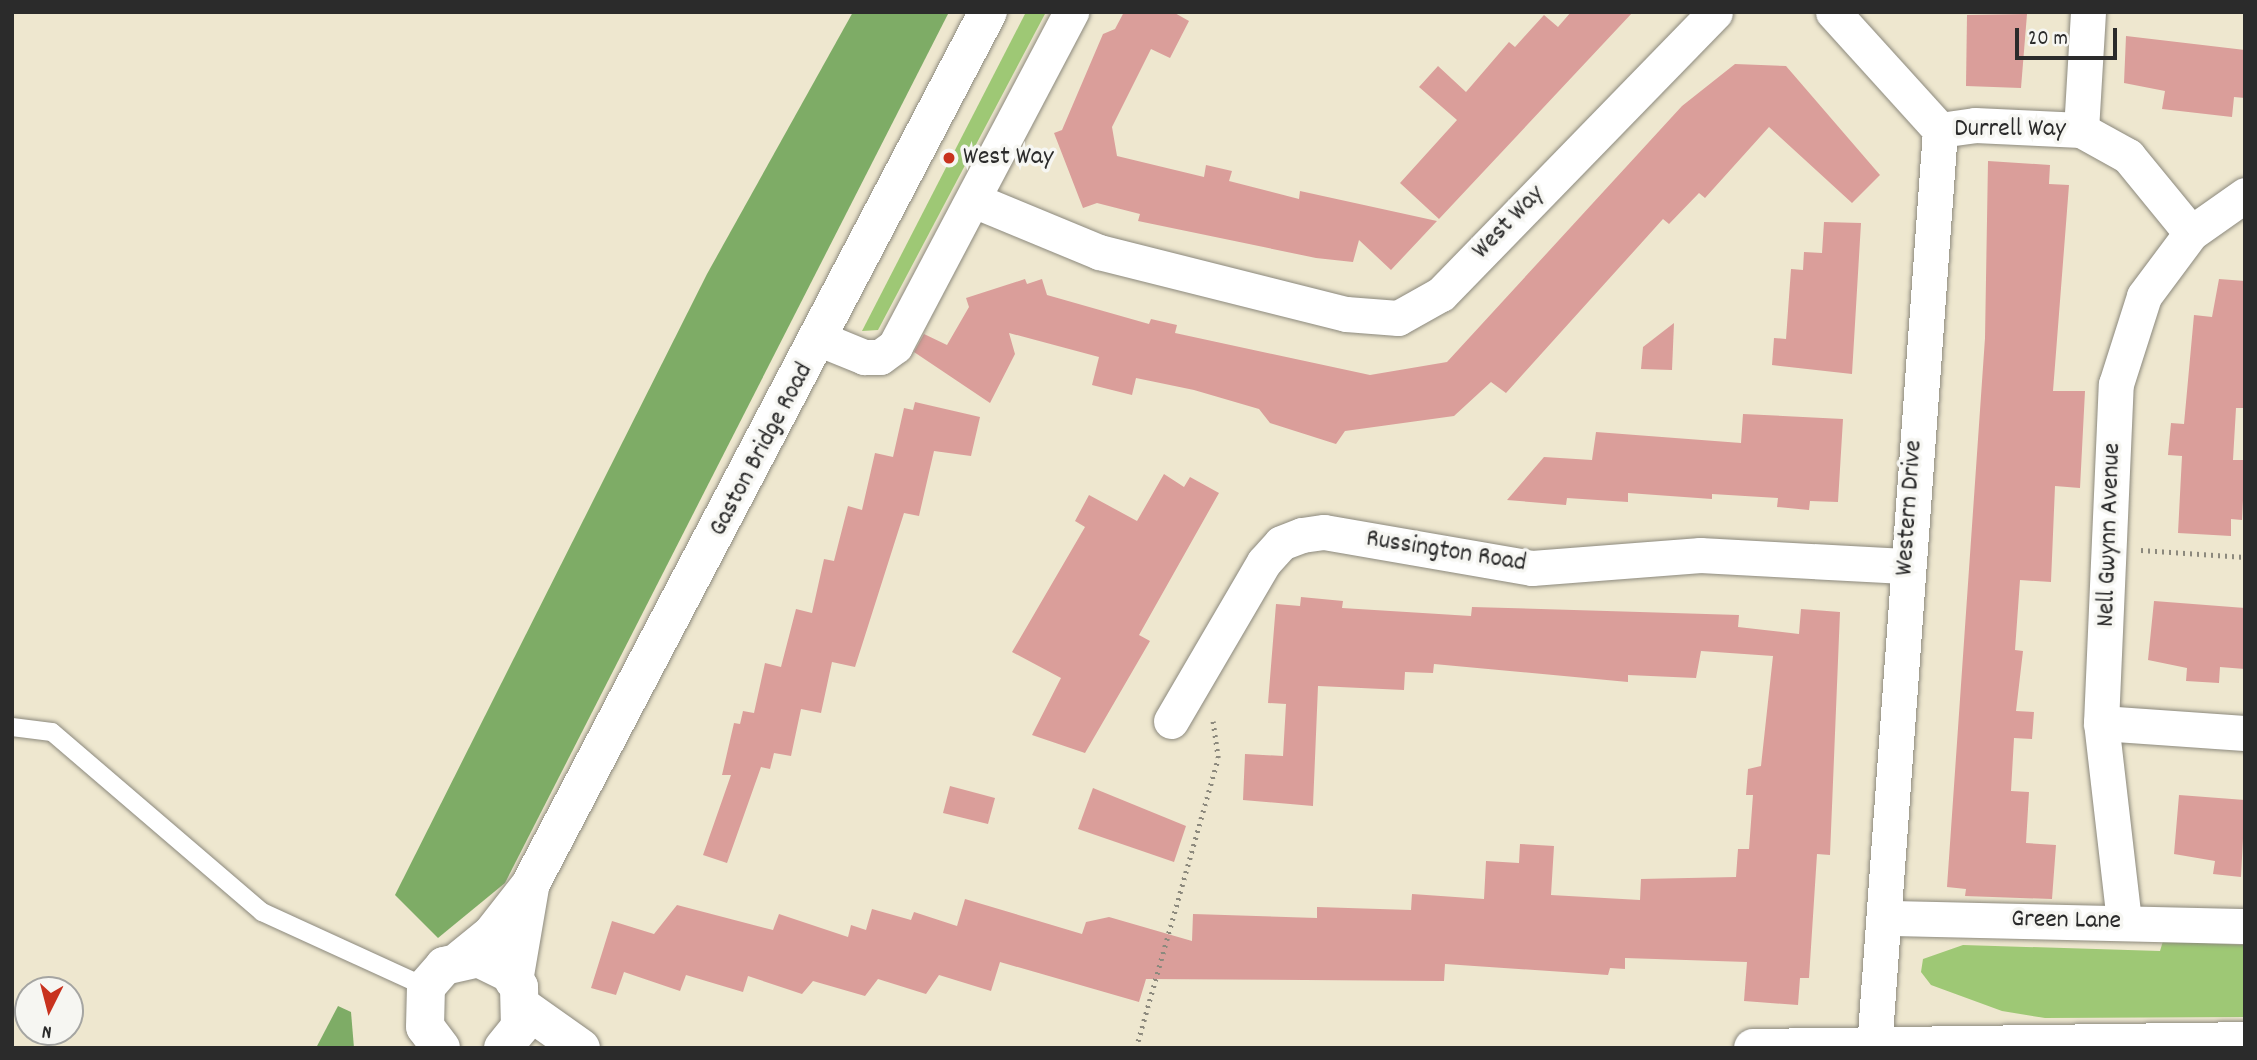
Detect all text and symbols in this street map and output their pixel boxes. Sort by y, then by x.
scale bar [2019,14,2120,58]
text: 20 m [2028,25,2068,55]
street label: Durrell Way [1954,114,2066,146]
place label: West Way [963,142,1054,174]
marker: West Way [941,150,957,166]
street label: West Way [1466,180,1552,266]
street label: Gaston Bridge Road [703,358,821,542]
street label: Western Drive [1890,439,1930,577]
street label: Nell Gwynn Avenue [2091,442,2129,628]
street label: Russington Road [1364,524,1528,580]
street label: Green Lane [2011,904,2121,938]
north arrow [14,976,84,1046]
text: N [41,1016,53,1044]

